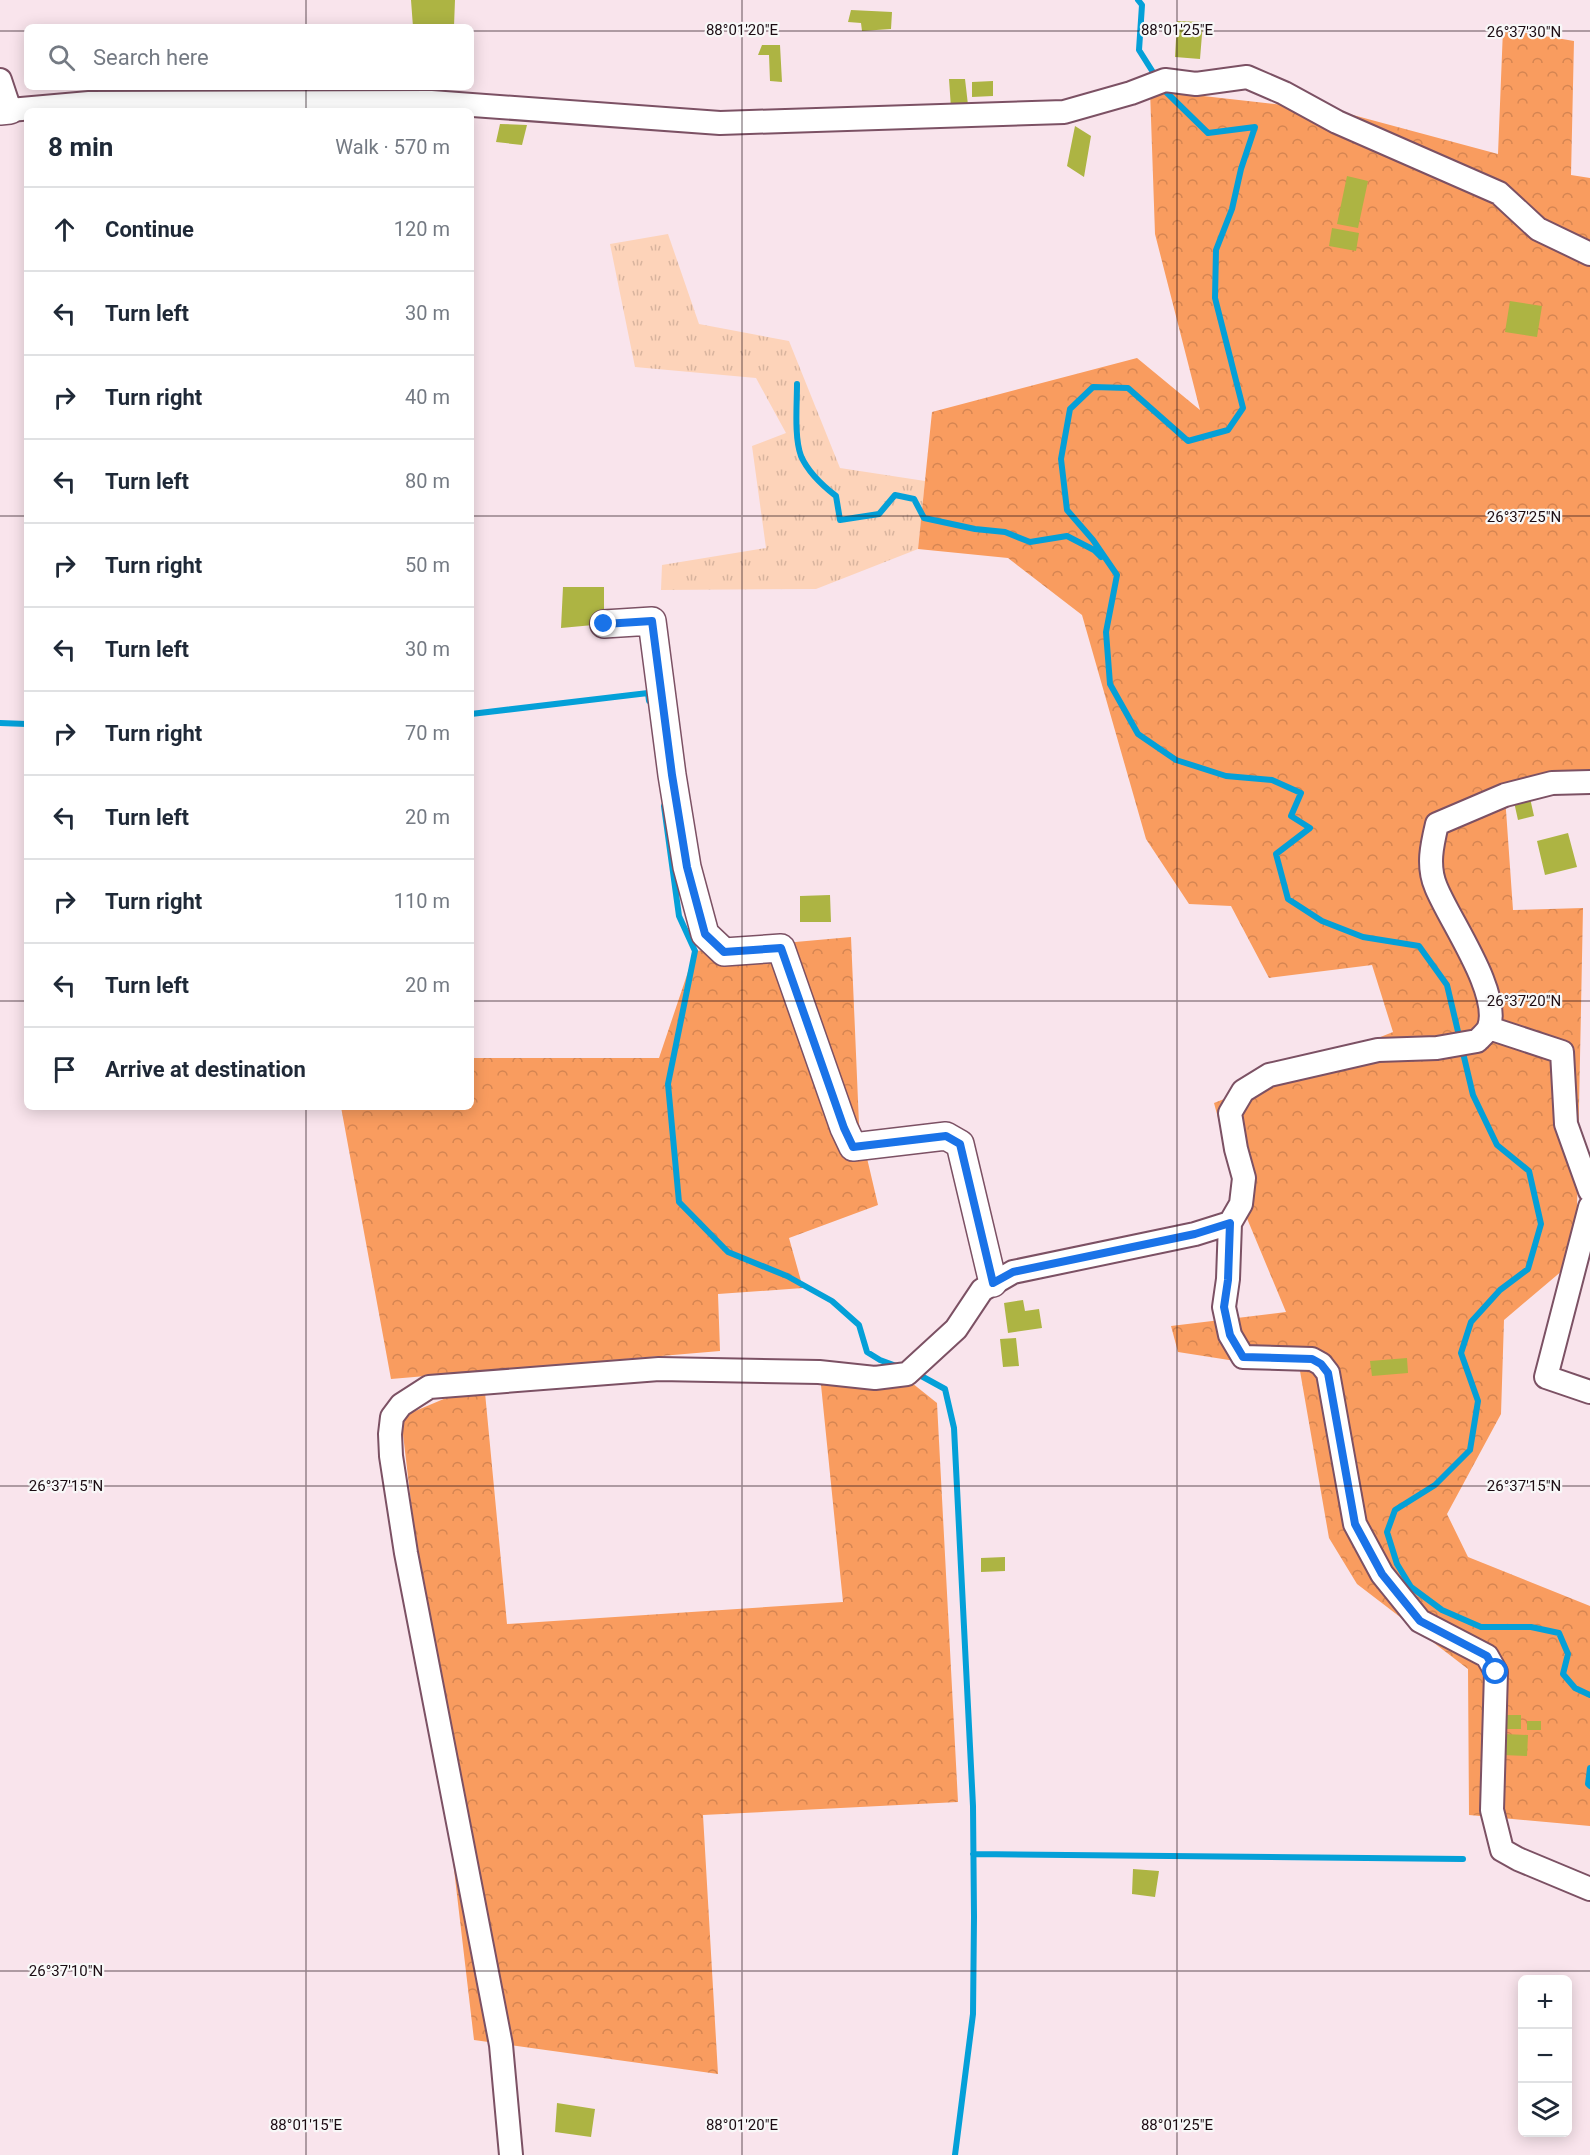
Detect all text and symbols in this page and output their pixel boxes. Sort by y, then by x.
text: 88°01'20"E [706,21,779,39]
text: 88°01'25"E [1141,21,1214,39]
text: 26°37'30"N [1487,23,1561,41]
search box [24,24,474,90]
icon: search [45,41,78,74]
text: Search here [93,45,209,70]
text: 8 min [48,132,113,162]
text: Walk · 570 m [335,135,450,159]
icon: ahead [48,213,81,246]
text: Continue [105,217,194,242]
text: 120 m [394,217,450,241]
icon: left [48,297,81,330]
text: Turn left [105,301,189,326]
text: 30 m [405,301,450,325]
icon: right [48,381,81,414]
text: Turn right [105,385,202,410]
text: 40 m [405,385,450,409]
icon: left [48,465,81,498]
text: Turn left [105,469,189,494]
text: 80 m [405,469,450,493]
text: 26°37'25"N [1487,508,1561,526]
icon: right [48,549,81,582]
text: Turn right [105,553,202,578]
text: 50 m [405,553,450,577]
route end [590,610,616,636]
icon: left [48,633,81,666]
text: Turn left [105,637,189,662]
text: 30 m [405,637,450,661]
icon: right [48,717,81,750]
text: Turn right [105,721,202,746]
text: 70 m [405,721,450,745]
icon: left [48,801,81,834]
text: Turn left [105,805,189,830]
text: 20 m [405,805,450,829]
icon: right [48,885,81,918]
text: Turn right [105,889,202,914]
text: 110 m [394,889,450,913]
icon: left [48,969,81,1002]
text: Turn left [105,973,189,998]
text: 20 m [405,973,450,997]
text: 26°37'20"N [1487,992,1561,1010]
icon: arrive [48,1053,81,1086]
text: Arrive at destination [105,1057,306,1082]
text: 26°37'15"N [29,1477,103,1495]
text: 26°37'15"N [1487,1477,1561,1495]
route start [1482,1658,1508,1684]
text: 26°37'10"N [29,1962,103,1980]
map controls [1518,1975,1572,2137]
button: + [1518,1975,1572,2029]
button: − [1518,2029,1572,2083]
button: layers [1518,2083,1572,2137]
text: 88°01'15"E [270,2116,343,2134]
text: 88°01'20"E [706,2116,779,2134]
text: 88°01'25"E [1141,2116,1214,2134]

